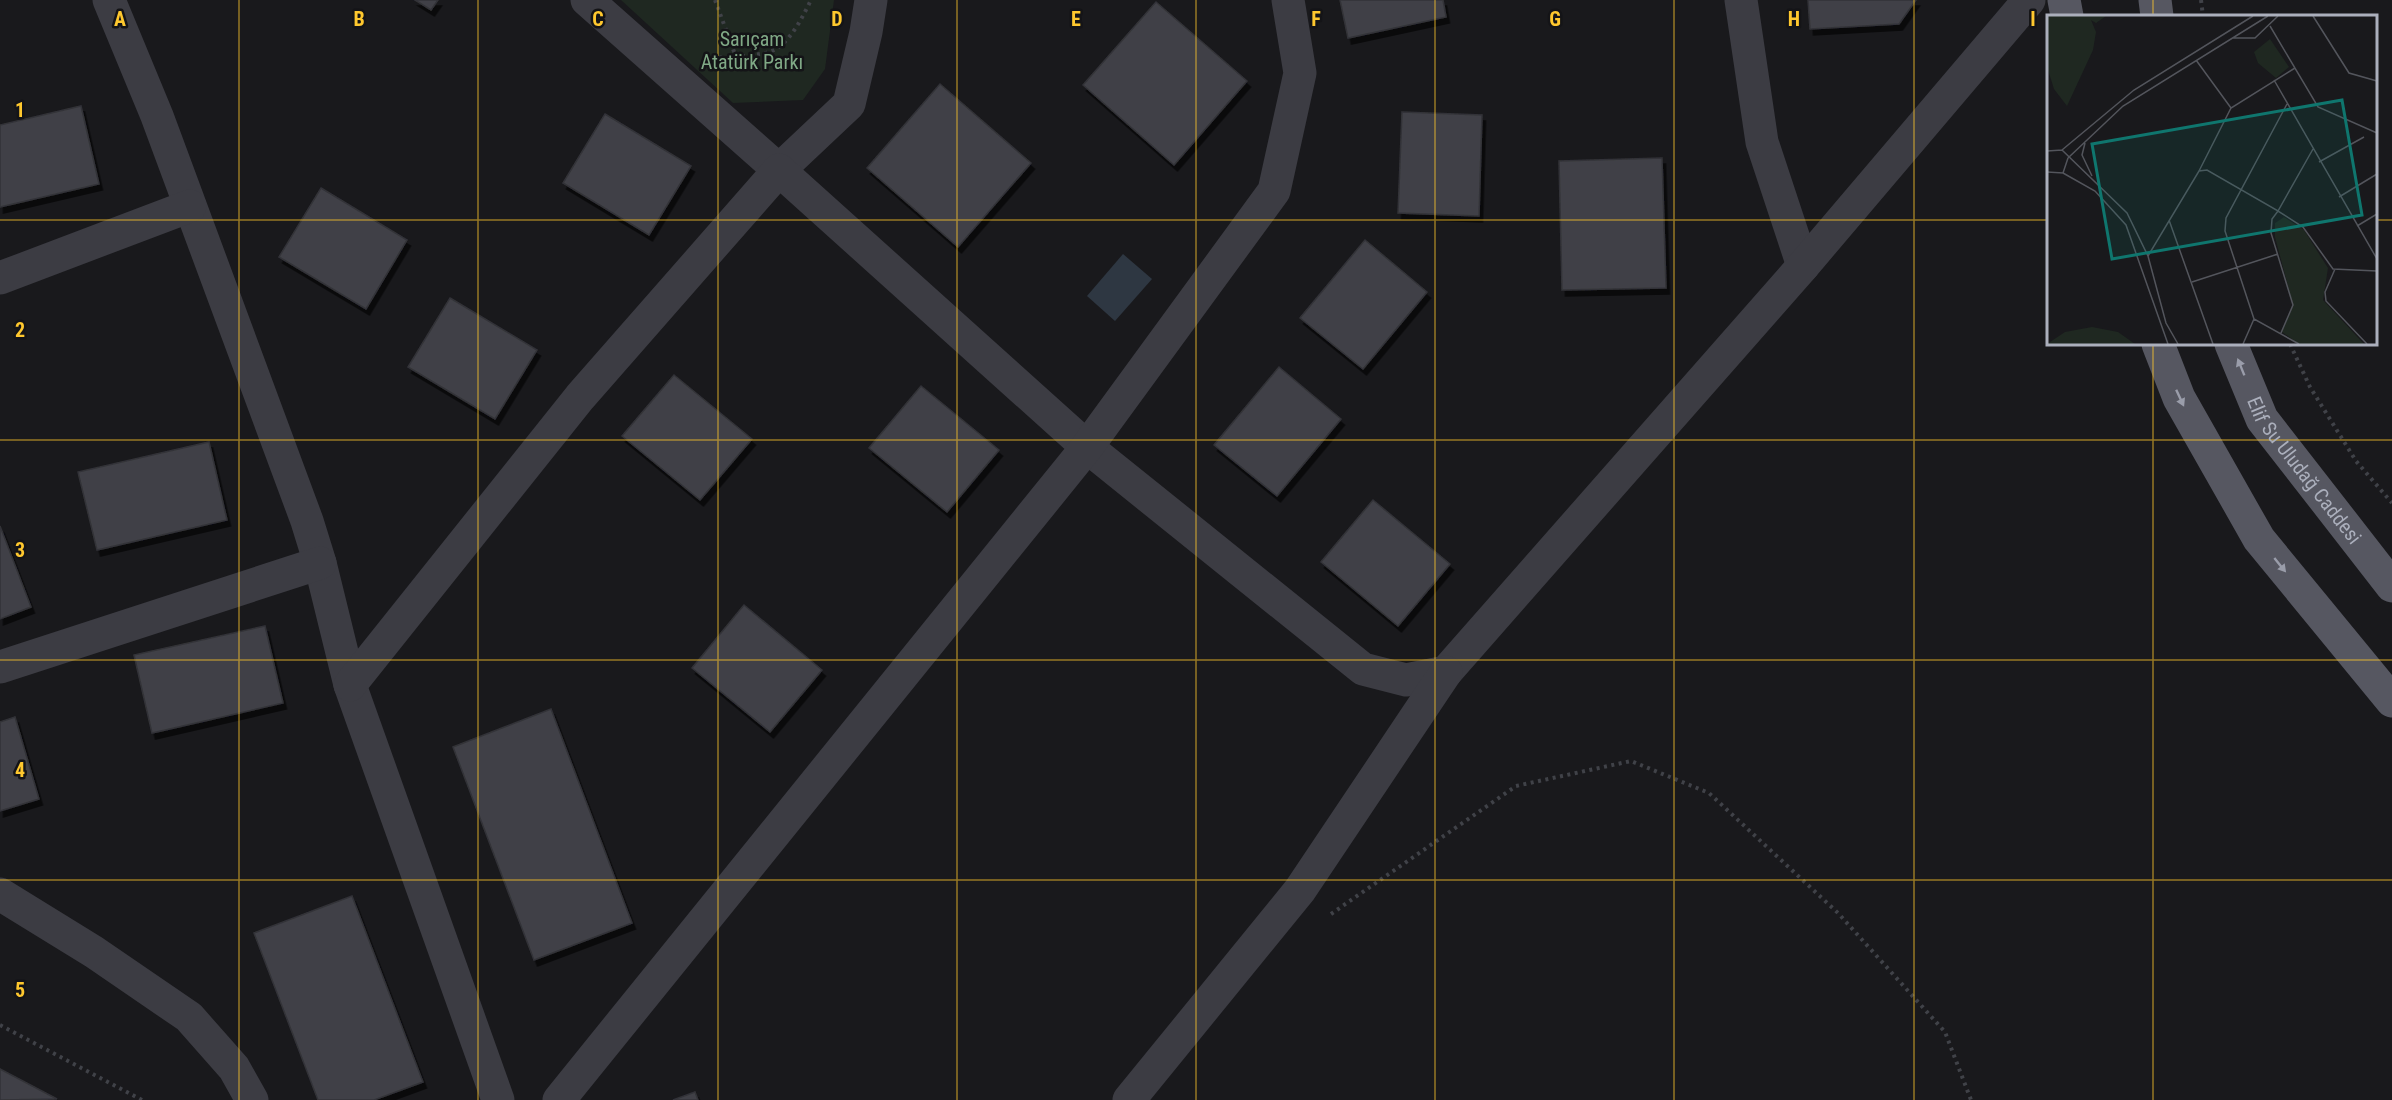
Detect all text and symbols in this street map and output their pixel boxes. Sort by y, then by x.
text: A [114,7,126,31]
text: B [353,7,365,31]
text: C [592,7,604,31]
text: D [831,7,843,31]
text: E [1071,7,1081,31]
text: F [1311,7,1321,31]
text: G [1549,7,1561,31]
text: H [1788,7,1800,31]
text: I [2030,7,2036,31]
inset map [2047,15,2377,345]
park label: Sarıçam Atatürk Parkı [701,27,803,74]
text: 1 [15,98,25,122]
text: 2 [15,318,25,342]
one-way arrow [2236,357,2246,375]
one-way arrow [2176,389,2185,406]
street label: Elif Su Uludağ Caddesi [2242,393,2367,549]
text: 3 [15,538,25,562]
one-way arrow [2273,557,2286,572]
text: 4 [15,758,25,782]
text: 5 [15,978,25,1002]

